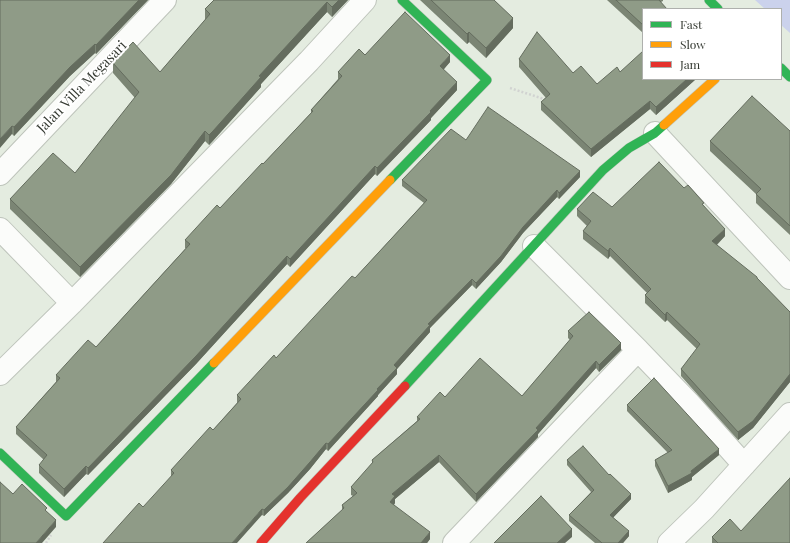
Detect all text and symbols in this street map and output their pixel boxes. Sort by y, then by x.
legend [642,8,782,80]
text: Fast [680,16,702,32]
text: Slow [680,36,706,52]
street label: Jalan Villa Megasari [34,37,130,137]
text: Jam [680,56,700,72]

